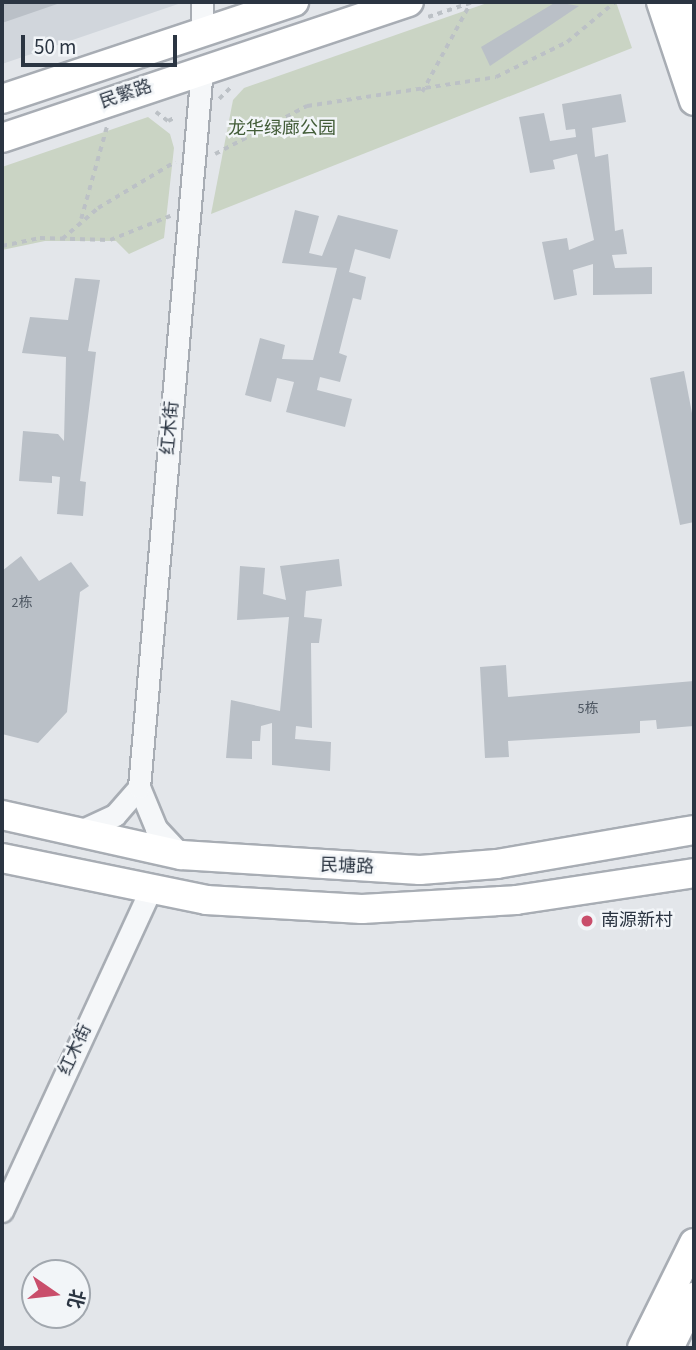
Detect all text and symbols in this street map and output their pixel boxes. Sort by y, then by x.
scale bar [24,21,180,65]
text: 50 m [34,32,76,62]
street label: 民繁路 [97,76,155,114]
park label: 龙华绿廊公园 [228,118,336,140]
street label: 红木街 [158,400,184,456]
house number: 2栋 [12,595,32,611]
house number: 5栋 [578,701,598,717]
street label: 民塘路 [320,855,374,879]
place label: 南源新村 [601,910,673,932]
marker: 南源新村 [579,913,595,929]
street label: 红木街 [55,1021,97,1079]
north arrow [21,1259,91,1329]
text: 北 [60,1286,90,1311]

